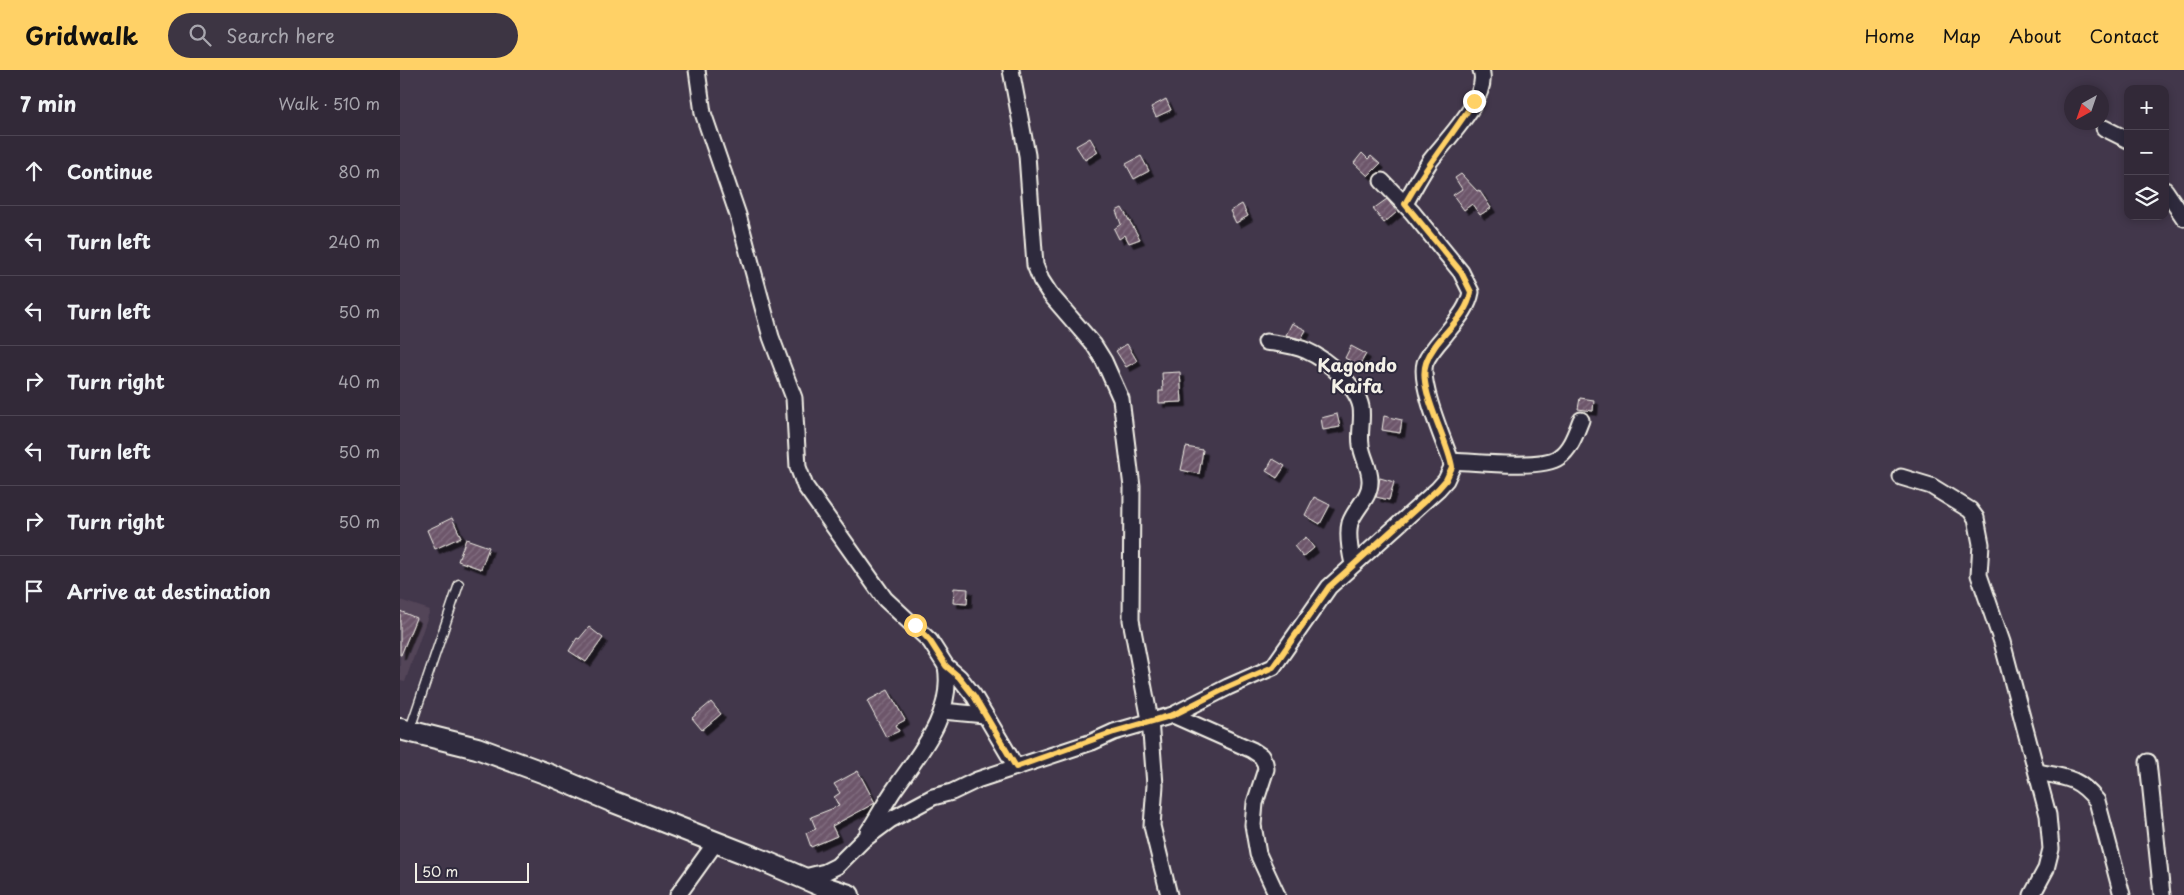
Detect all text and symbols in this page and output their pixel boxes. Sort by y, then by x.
search box [168,13,518,58]
text: Gridwalk [25,17,138,53]
icon: search [186,21,214,49]
text: Search here [226,21,335,49]
text: Home [1864,22,1914,49]
text: Map [1942,22,1981,49]
text: About [2009,22,2061,49]
text: Contact [2089,22,2159,49]
north arrow [2064,85,2109,130]
map controls [2124,85,2169,220]
button: + [2124,85,2169,130]
text: 7 min [20,87,76,119]
route end [1463,90,1486,113]
text: Walk · 510 m [278,91,380,115]
button: − [2124,130,2169,175]
icon: ahead [20,157,48,185]
text: Continue [67,157,153,185]
text: 80 m [338,159,380,183]
button: layers [2124,175,2169,220]
icon: left [20,227,48,255]
text: Turn left [67,227,151,255]
text: 240 m [328,229,380,253]
icon: left [20,297,48,325]
text: Turn left [67,297,151,325]
text: 50 m [339,299,380,323]
district label: Kagondo Kaifa [1317,351,1397,399]
icon: right [20,367,48,395]
text: Turn right [67,367,165,395]
text: 40 m [338,369,380,393]
icon: left [20,437,48,465]
text: Turn left [67,437,151,465]
text: 50 m [339,439,380,463]
icon: right [20,507,48,535]
text: Turn right [67,507,165,535]
text: 50 m [339,509,380,533]
icon: arrive [20,577,48,605]
text: Arrive at destination [67,577,271,605]
route start [904,614,927,637]
scale bar [415,860,529,883]
text: 50 m [422,861,458,882]

